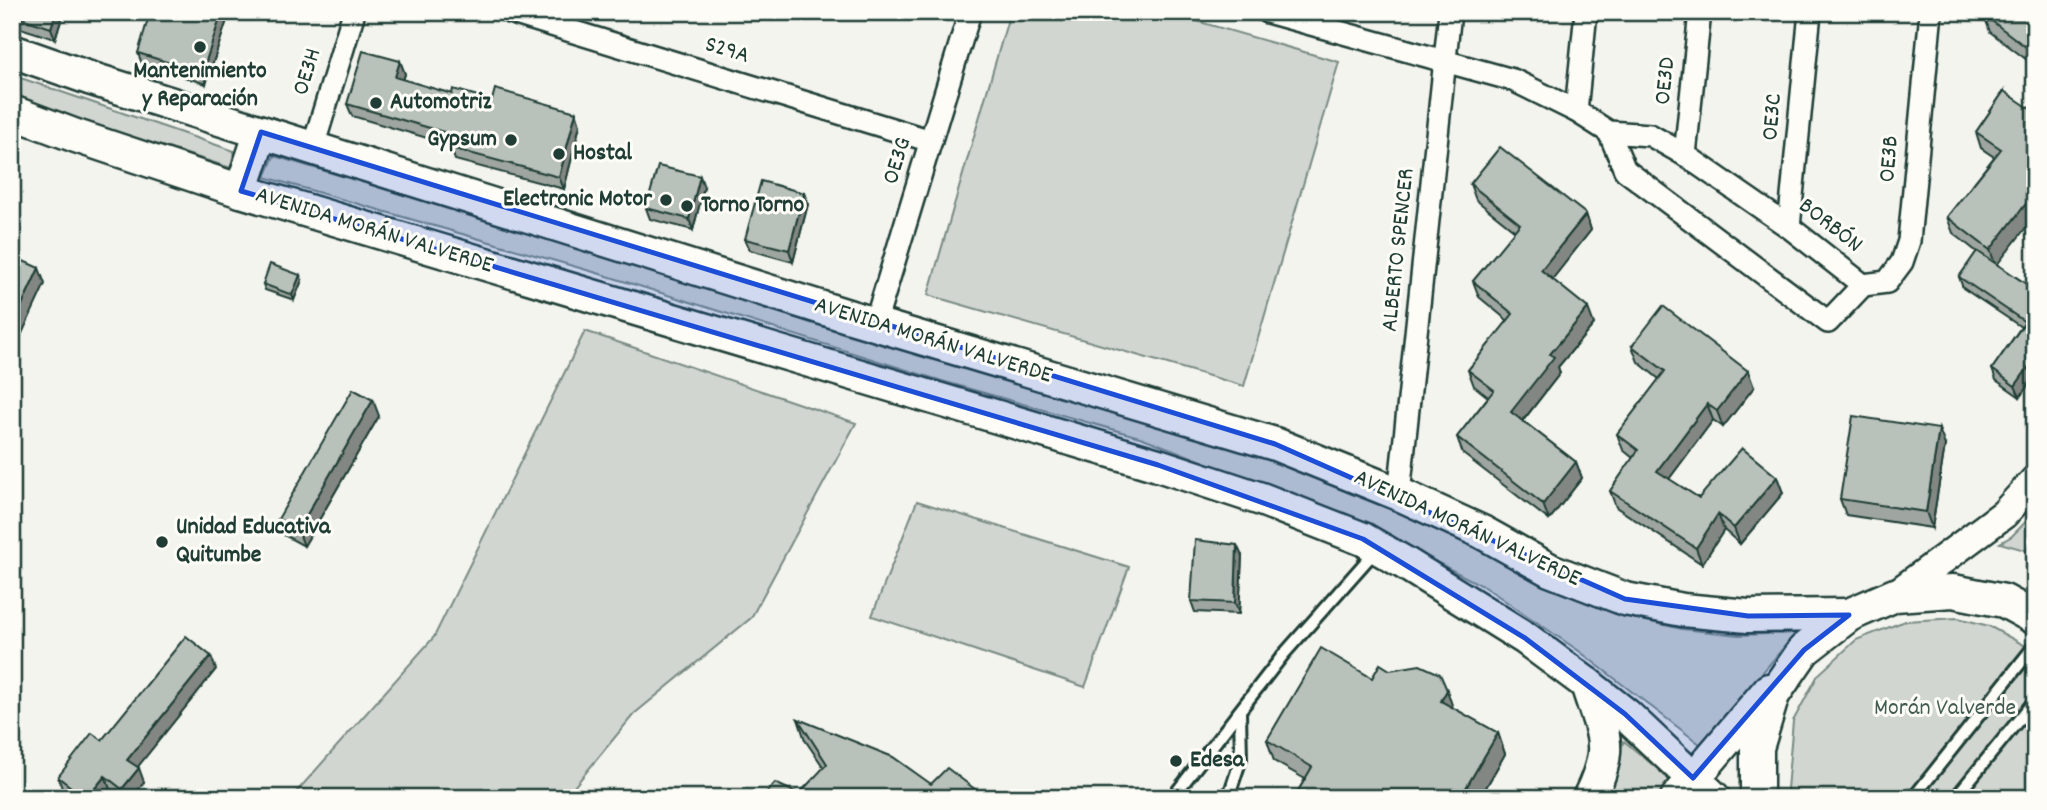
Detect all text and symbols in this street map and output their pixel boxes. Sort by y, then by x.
street label: S29A [700,28,754,74]
marker: Mantenimiento y Reparación [192,39,208,55]
street label: OE3H [285,44,331,100]
place label: Mantenimiento y Reparación [133,55,267,117]
street label: OE3D [1647,55,1685,107]
place label: Automotriz [390,86,492,120]
street label: OE3C [1754,92,1792,142]
marker: Automotriz [368,95,384,111]
place label: Gypsum [427,123,497,157]
marker: Gypsum [503,132,519,148]
street label: OE3G [875,133,921,189]
street label: OE3B [1871,134,1909,184]
place label: Hostal [573,137,632,171]
marker: Hostal [551,146,567,162]
street label: ALBERTO SPENCER [1373,166,1425,334]
street label: AVENIDA MORÁN VALVERDE [251,179,497,283]
place label: Electronic Motor [503,183,653,217]
place label: Torno Torno [701,189,804,223]
street label: BORBÓN [1791,190,1869,262]
marker: Electronic Motor [658,192,674,208]
marker: Torno Torno [679,198,695,214]
street label: AVENIDA MORÁN VALVERDE [810,289,1056,393]
street label: AVENIDA MORÁN VALVERDE [1348,461,1586,597]
place label: Unidad Educativa Quitumbe [176,511,331,573]
marker: Unidad Educativa Quitumbe [154,534,170,550]
park label: Morán Valverde [1874,692,2016,726]
place label: Edesa [1190,744,1245,778]
marker: Edesa [1168,753,1184,769]

